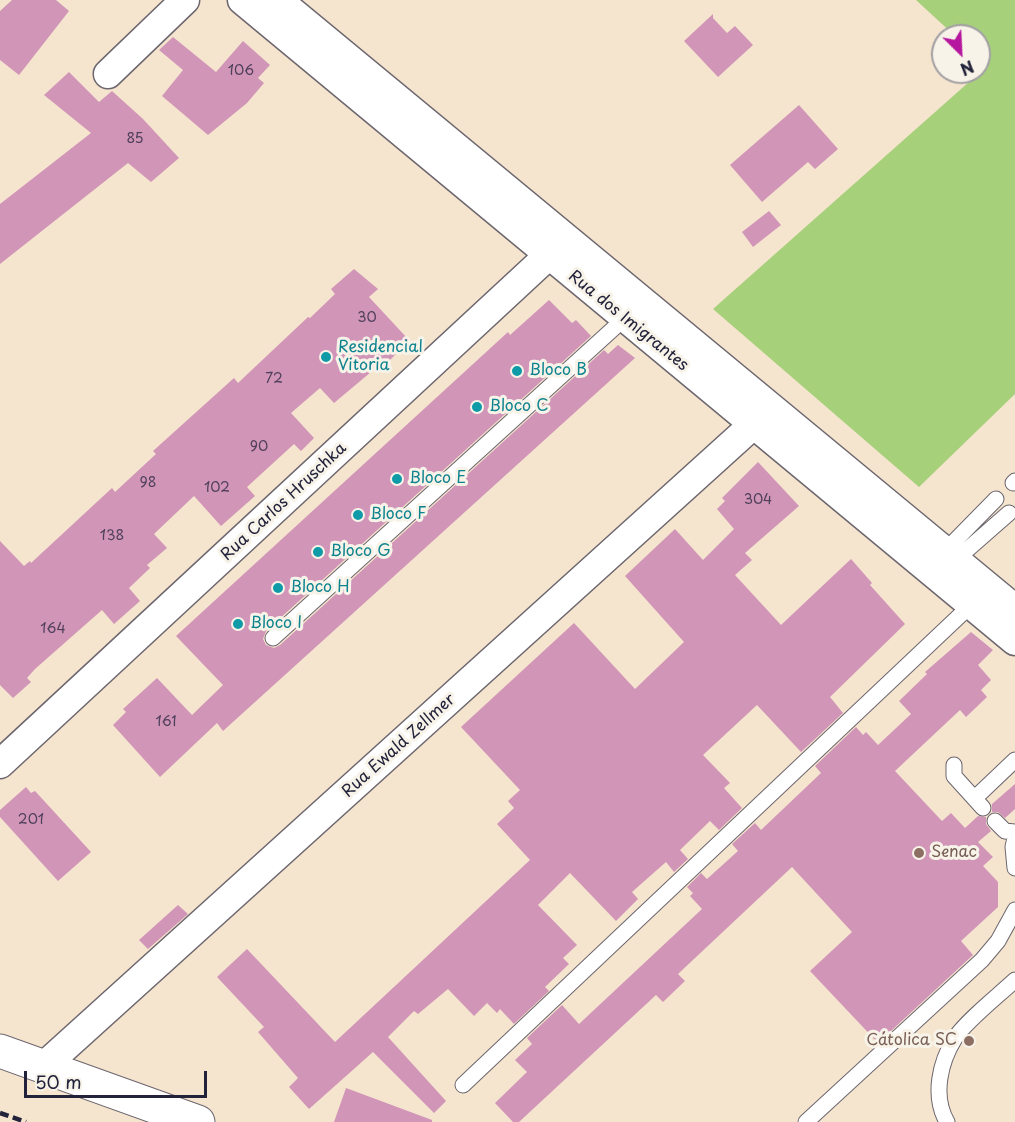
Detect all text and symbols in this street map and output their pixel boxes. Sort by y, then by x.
north arrow [931,24,991,84]
text: N [957,55,978,82]
house number: 106 [228,63,254,79]
house number: 85 [126,131,144,147]
street label: Rua dos Imigrantes [564,267,692,375]
house number: 30 [357,310,377,326]
place label: Residencial Vitoria [338,338,423,376]
marker: Residencial Vitoria [319,350,333,364]
place label: Bloco B [529,361,587,381]
marker: Bloco B [510,364,524,378]
house number: 72 [265,371,283,387]
place label: Bloco C [489,397,549,417]
marker: Bloco C [470,400,484,414]
street label: Rua Carlos Hruschka [217,439,351,565]
house number: 90 [250,439,268,455]
place label: Bloco E [409,469,466,489]
marker: Bloco E [390,472,404,486]
house number: 98 [140,475,156,491]
house number: 102 [204,480,230,496]
house number: 304 [744,492,772,508]
place label: Bloco F [370,505,426,525]
marker: Bloco F [351,508,365,522]
house number: 138 [100,528,124,544]
place label: Bloco G [330,542,391,562]
marker: Bloco G [311,545,325,559]
place label: Bloco H [290,578,350,598]
marker: Bloco H [271,581,285,595]
place label: Bloco I [250,614,302,634]
marker: Bloco I [231,617,245,631]
house number: 164 [40,621,66,637]
street label: Rua Ewald Zellmer [339,690,459,802]
house number: 161 [156,714,176,730]
house number: 201 [18,812,44,828]
place label: Senac [931,843,977,863]
marker: Senac [912,846,926,860]
place label: Cátolica SC [866,1031,957,1051]
marker: Cátolica SC [962,1034,976,1048]
scale bar [27,1059,210,1097]
text: 50 m [35,1068,82,1095]

